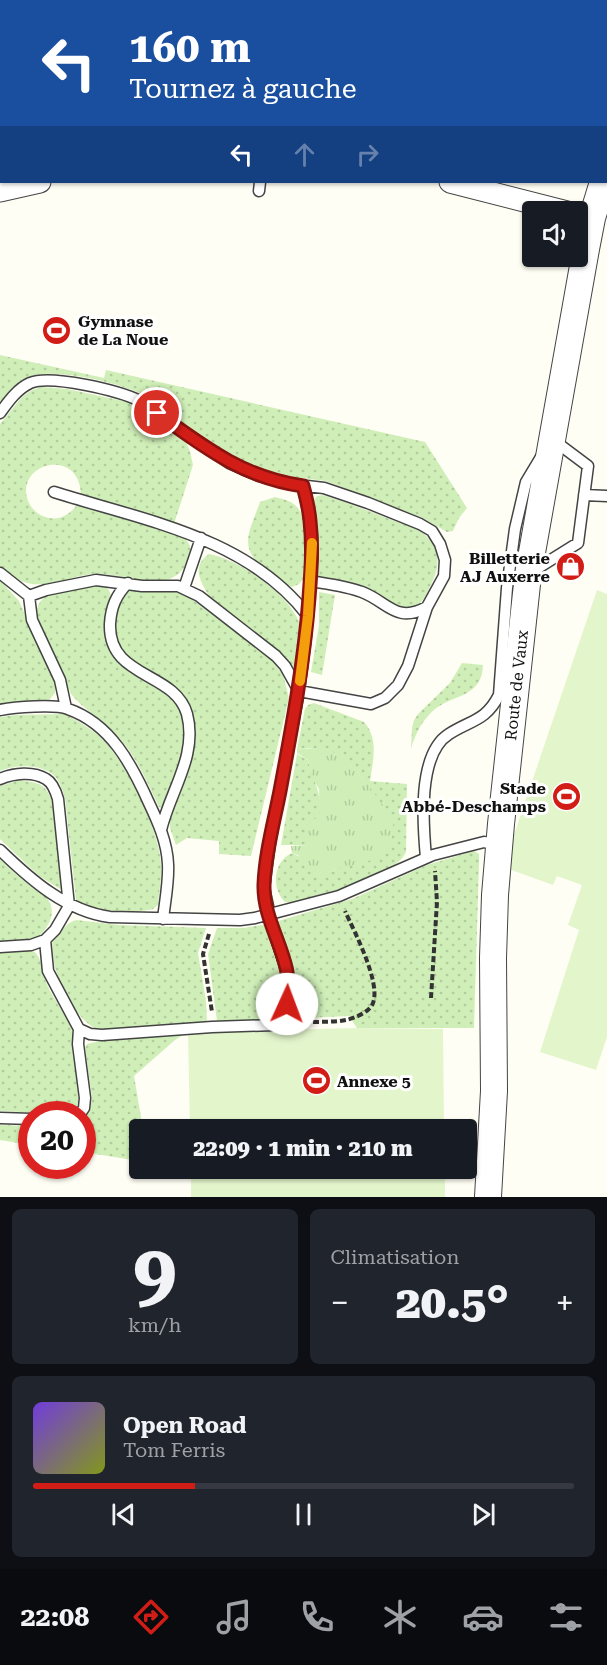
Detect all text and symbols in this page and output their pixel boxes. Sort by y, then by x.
text: 160 m [129,23,251,72]
icon: left [30,24,108,102]
text: Tournez à gauche [129,73,357,105]
icon: left [225,138,258,171]
icon: ahead [288,138,321,171]
icon: right [351,138,384,171]
map controls [522,201,588,267]
button: sound [522,201,588,267]
place label: Gymnase de La Noue [78,312,168,349]
sports icon: Gymnase de La Noue [41,314,73,346]
pin [131,387,182,438]
icon: arrive [140,396,173,429]
place label: Billetterie AJ Auxerre [460,549,550,586]
shop icon: Billetterie AJ Auxerre [555,551,587,583]
street label: Route de Vaux [501,629,532,741]
place label: Stade Abbé-Deschamps [402,779,546,816]
sports icon: Stade Abbé-Deschamps [551,781,583,813]
position arrow [255,972,319,1036]
sports icon: Annexe 5 [300,1065,332,1097]
place label: Annexe 5 [337,1072,411,1091]
speed limit sign: 20 [18,1101,96,1179]
text: 22:09 · 1 min · 210 m [193,1136,413,1161]
text: 9 [133,1228,177,1319]
text: Climatisation [331,1245,459,1269]
text: 20.5° [396,1276,509,1329]
text: − [331,1283,349,1322]
text: + [556,1283,574,1322]
text: km/h [128,1313,182,1337]
text: Open Road [123,1413,246,1438]
text: Tom Ferris [123,1438,225,1462]
icon: previous [107,1498,140,1531]
icon: pause [287,1498,320,1531]
icon: next [467,1498,500,1531]
icon: directions [130,1596,172,1638]
icon: music [213,1596,255,1638]
icon: phone [296,1596,338,1638]
icon: climate [379,1596,421,1638]
icon: car [462,1596,504,1638]
icon: filters [545,1596,587,1638]
text: 22:08 [20,1601,89,1633]

